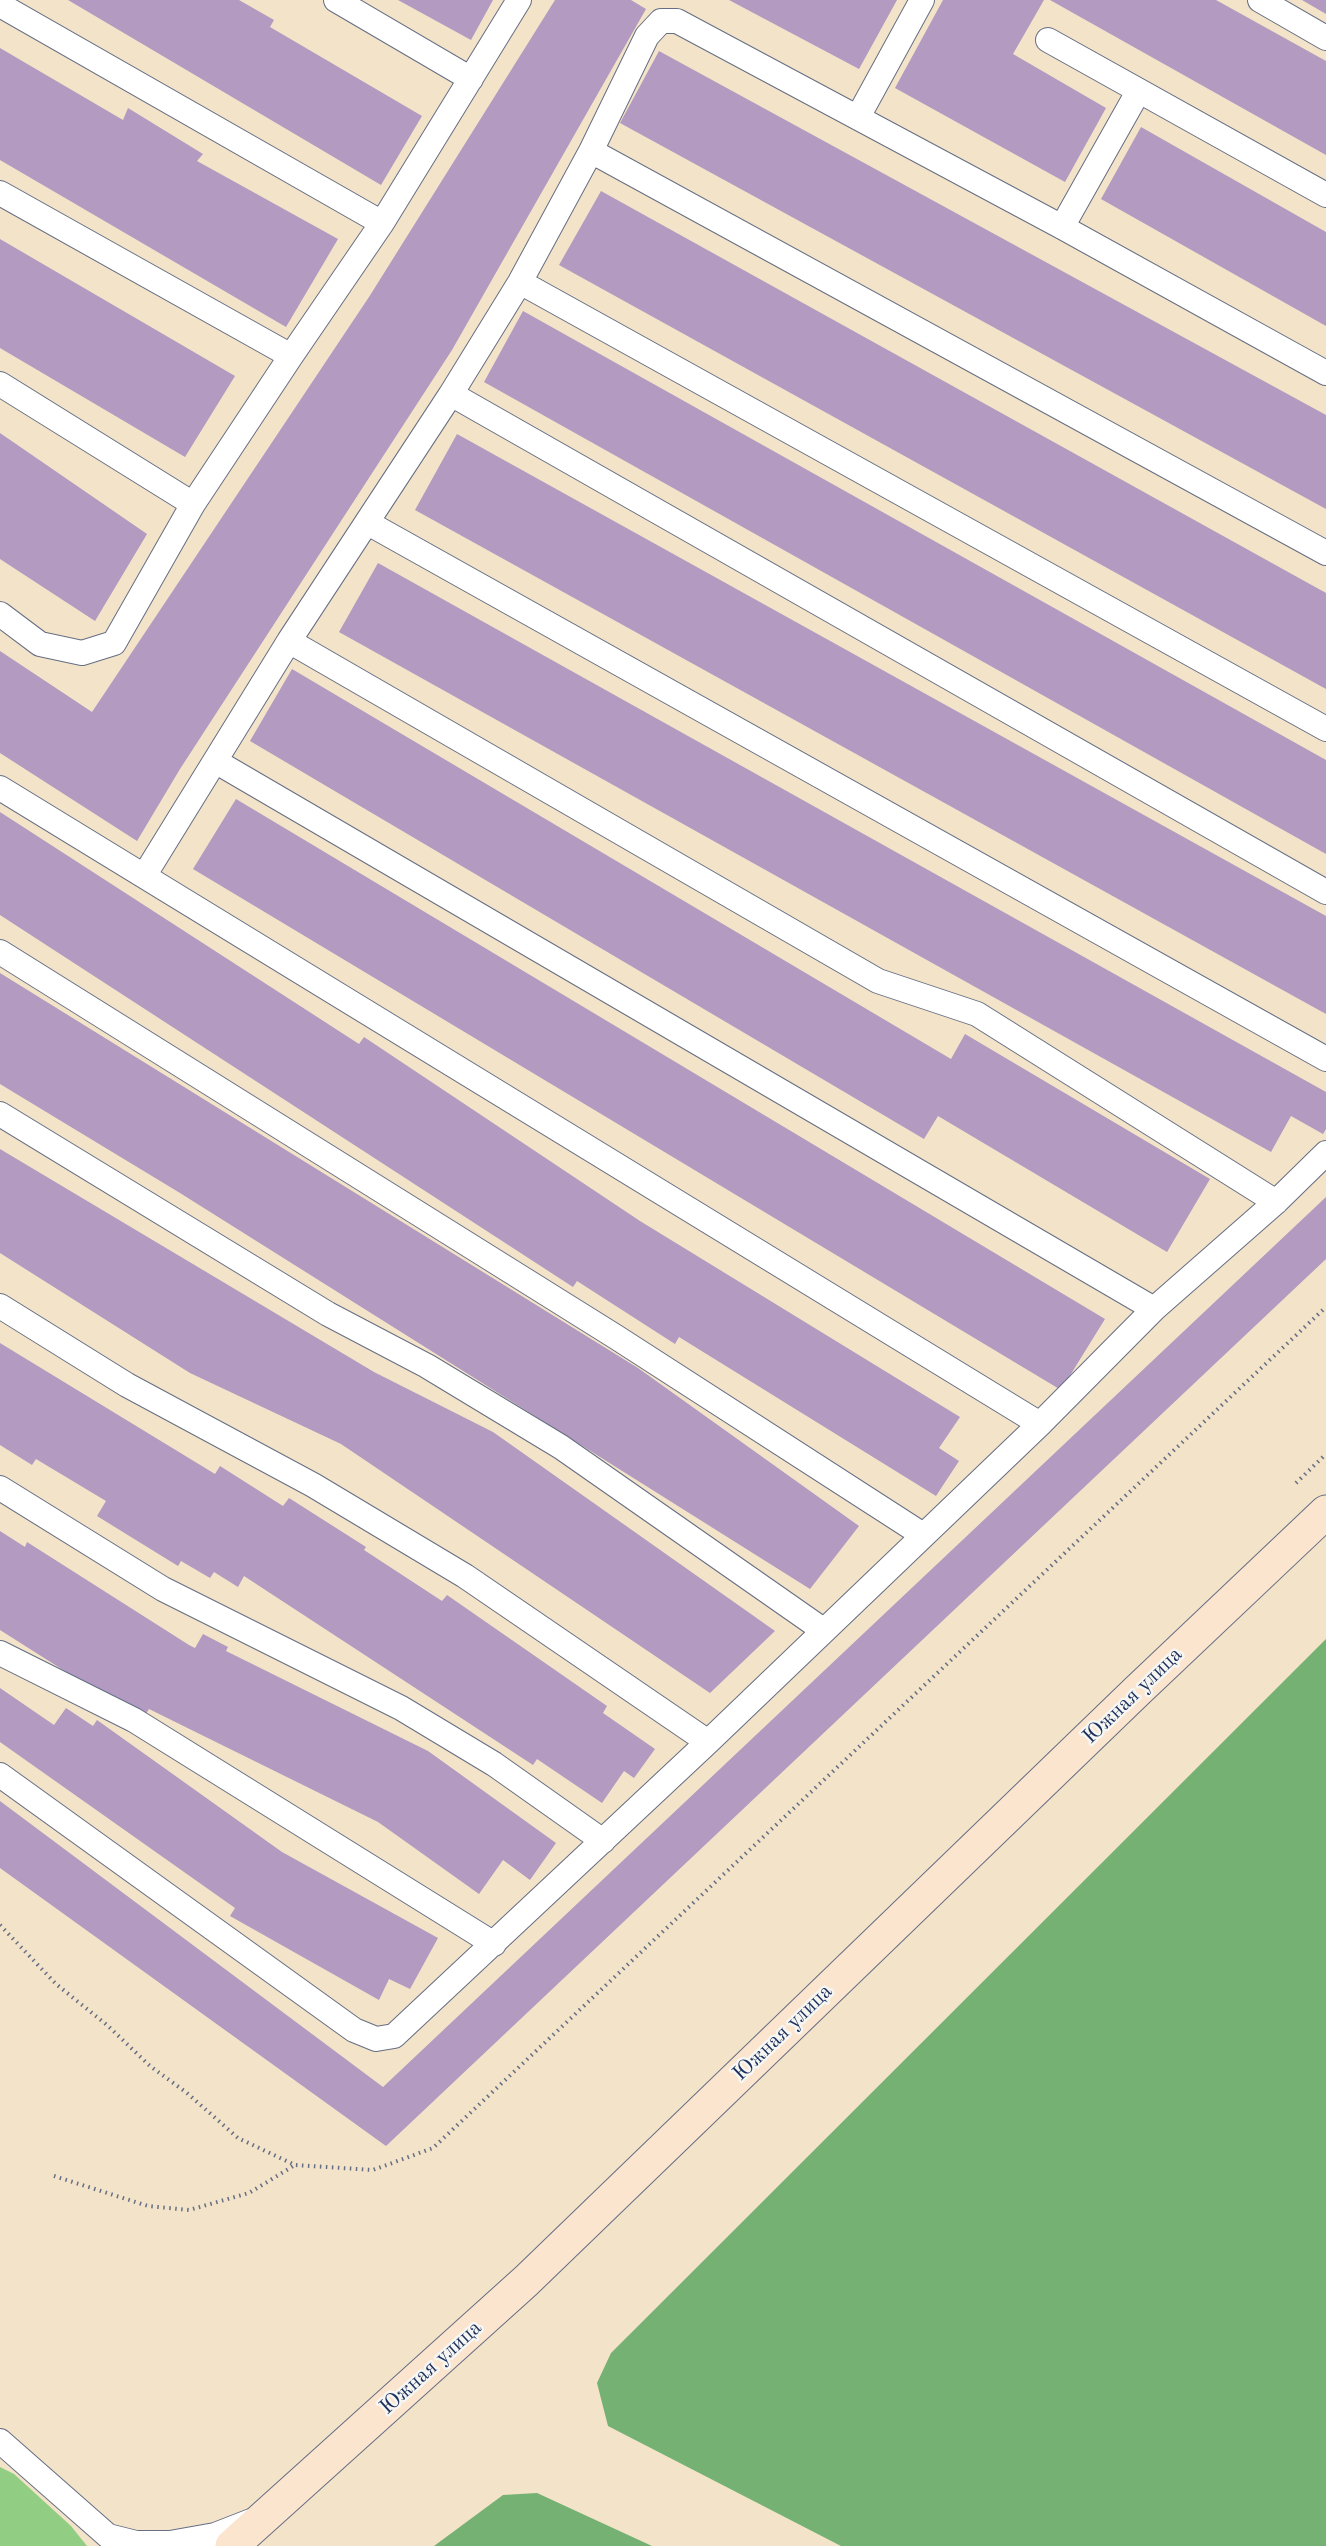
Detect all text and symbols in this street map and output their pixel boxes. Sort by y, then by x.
street label: Южная улица [1078,1642,1188,1750]
street label: Южная улица [728,1979,838,2087]
street label: Южная улица [375,2316,487,2420]

